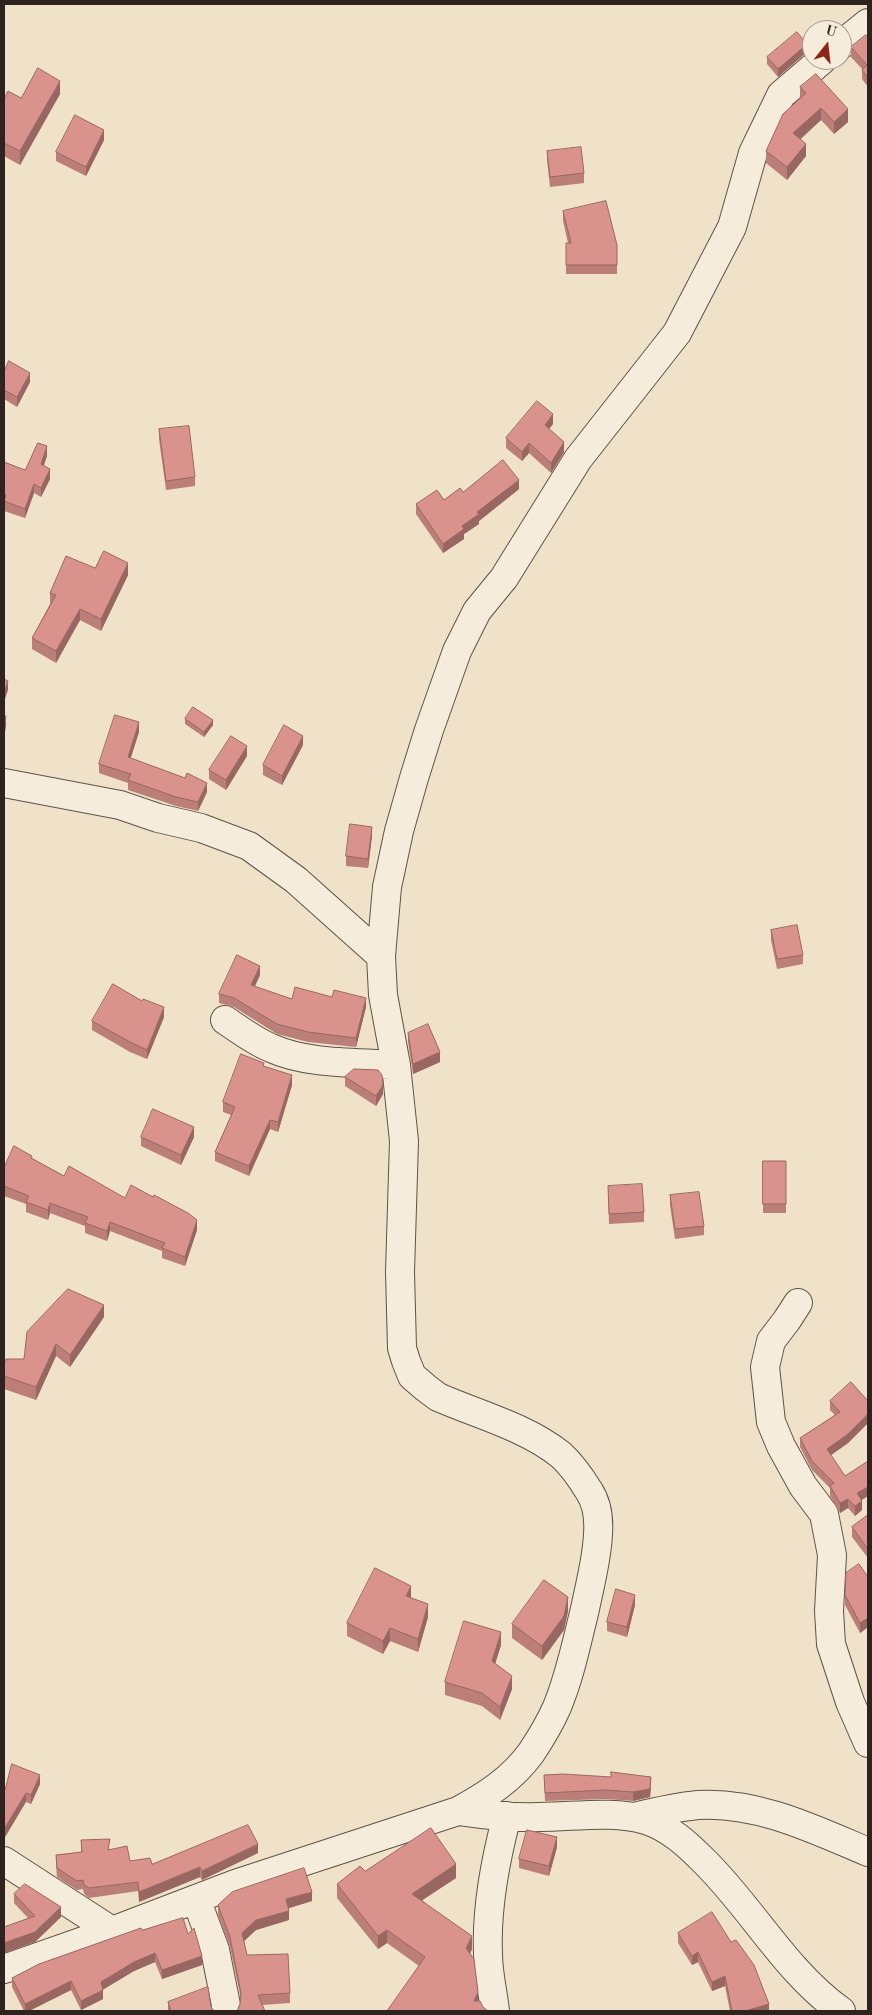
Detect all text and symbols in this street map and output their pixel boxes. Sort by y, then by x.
north arrow [802,20,852,70]
text: U [824,23,838,40]

